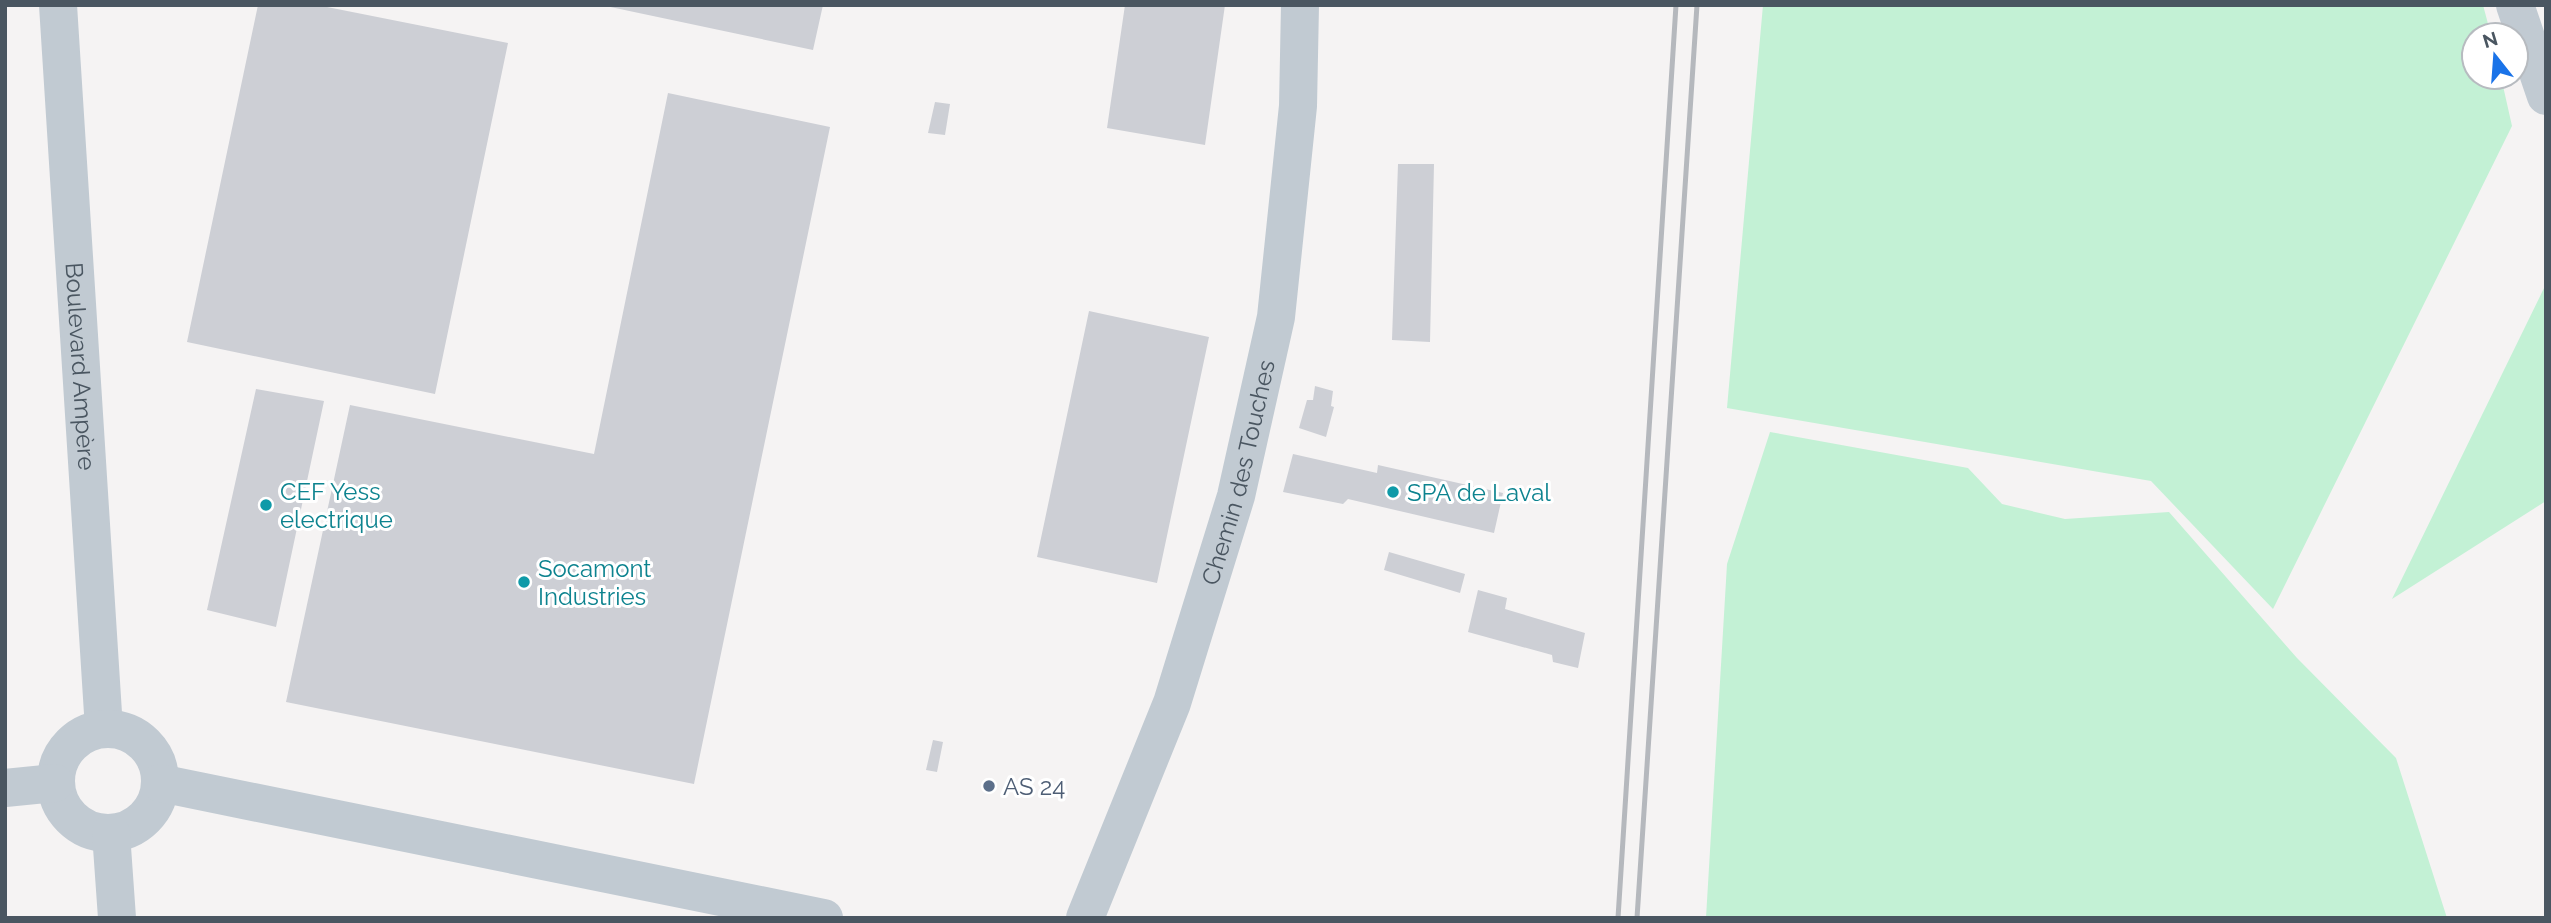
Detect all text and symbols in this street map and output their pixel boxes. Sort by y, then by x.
north arrow [2460,21,2530,91]
text: N [2480,27,2500,52]
street label: Boulevard Ampère [60,261,102,471]
street label: Chemin des Touches [1195,357,1280,588]
place label: CEF Yess electrique [280,477,393,534]
place label: SPA de Laval [1407,478,1551,507]
marker: SPA de Laval [1385,484,1401,500]
marker: CEF Yess electrique [258,497,274,513]
place label: Socamont Industries [538,554,651,611]
marker: Socamont Industries [516,574,532,590]
place label: AS 24 [1003,772,1065,801]
marker: AS 24 [981,778,997,794]

